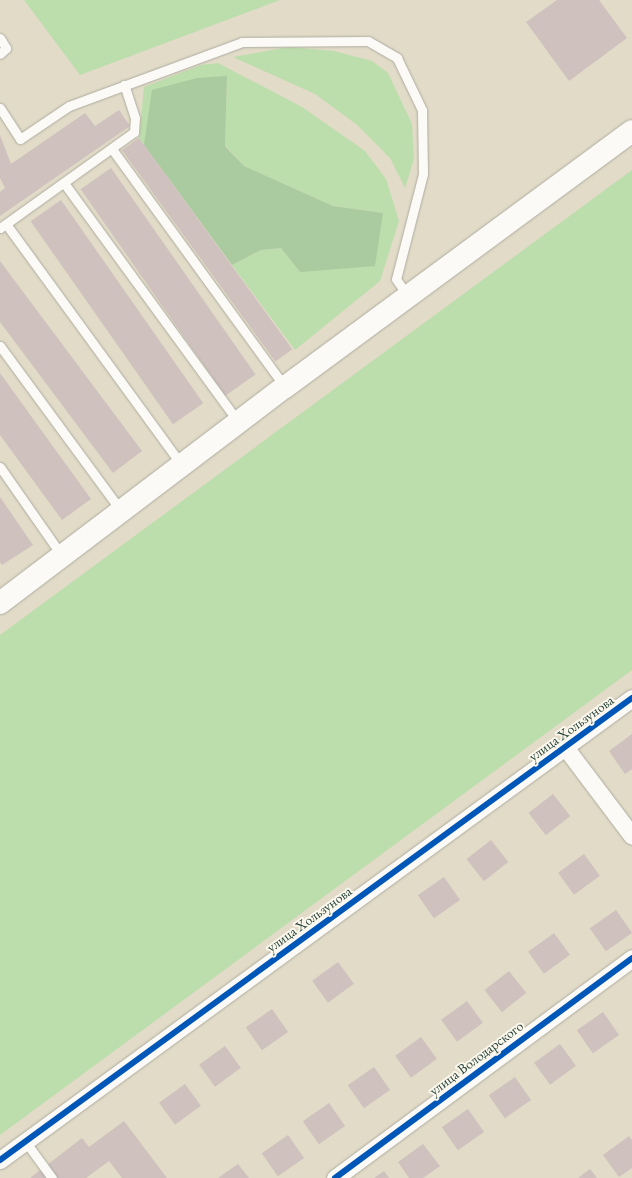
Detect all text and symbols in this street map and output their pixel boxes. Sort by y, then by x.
street label: улица Хользунова [525,691,617,765]
street label: улица Хользунова [263,882,355,956]
street label: улица Володарского [426,1017,526,1099]

